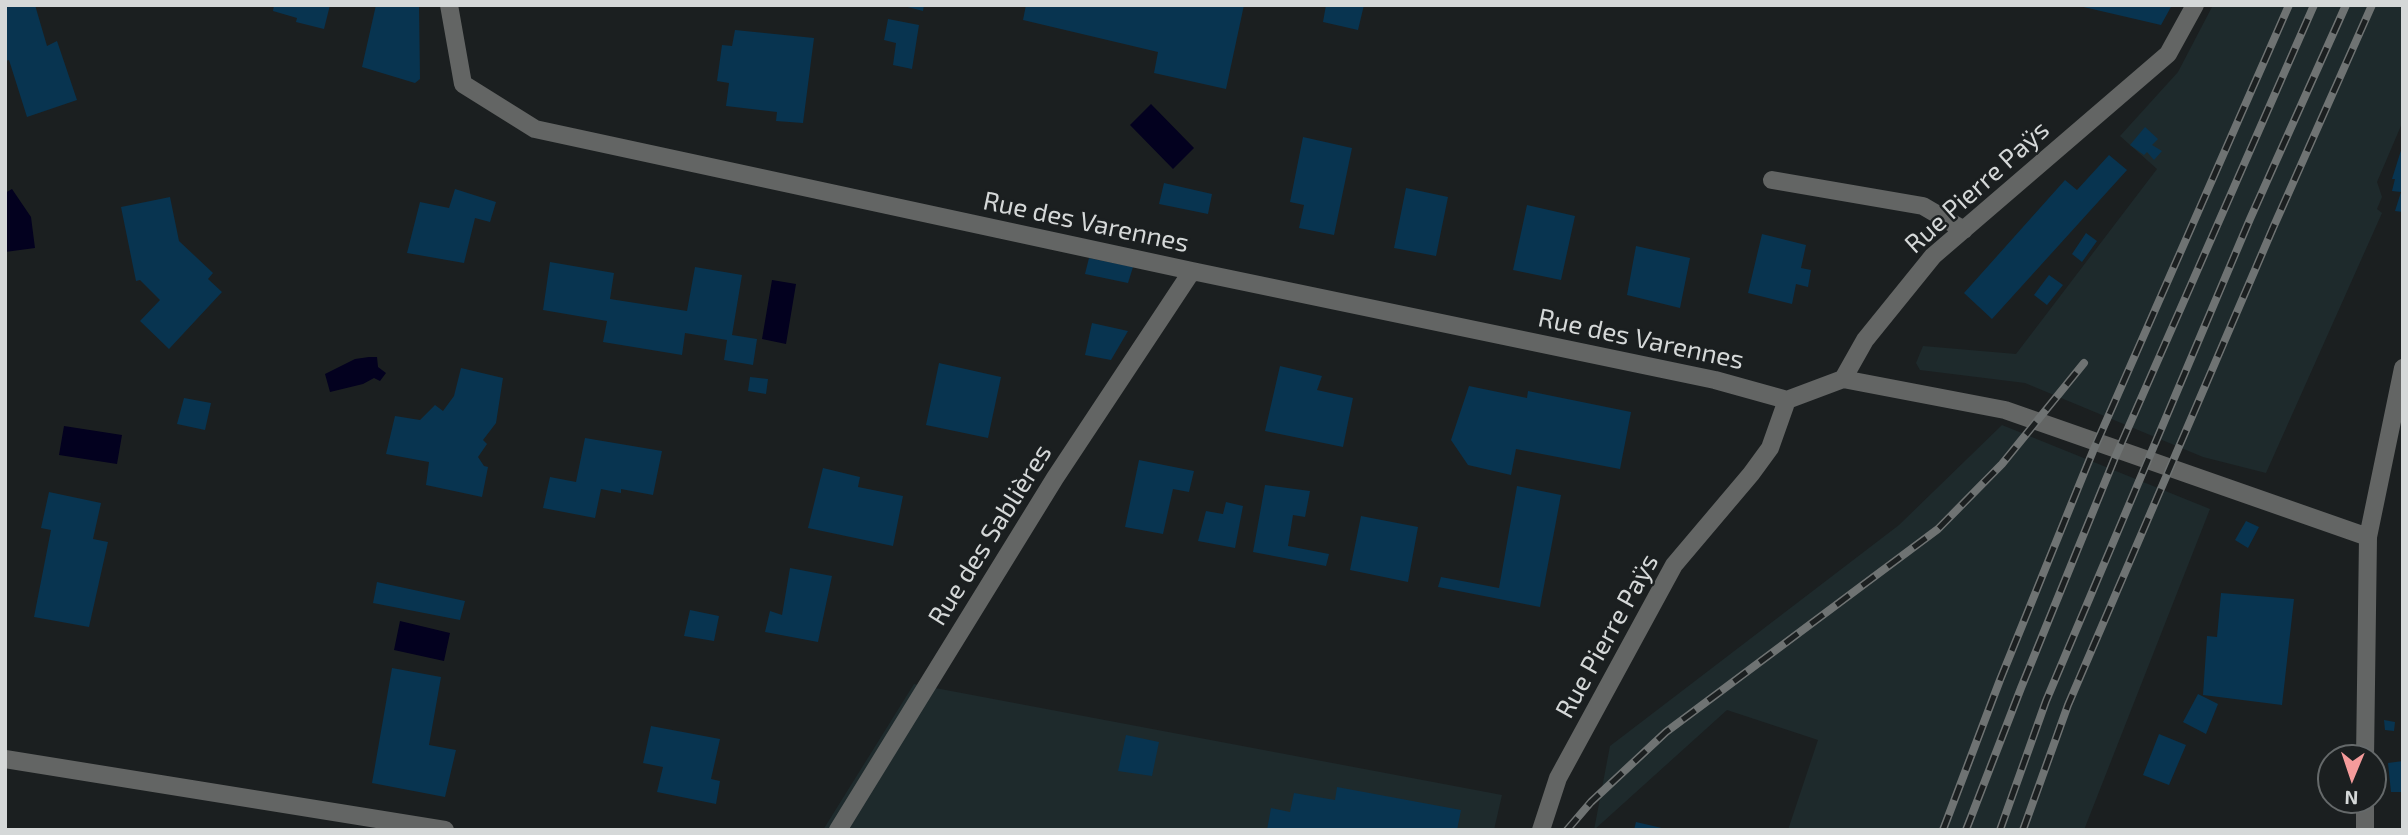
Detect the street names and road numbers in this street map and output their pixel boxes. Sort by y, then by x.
street label: Rue Pierre Paÿs [1899,114,2055,260]
street label: Rue des Varennes [980,185,1192,259]
street label: Rue des Varennes [1535,302,1747,376]
street label: Rue des Sablières [922,439,1058,631]
street label: Rue Pierre Paÿs [1549,548,1665,724]

